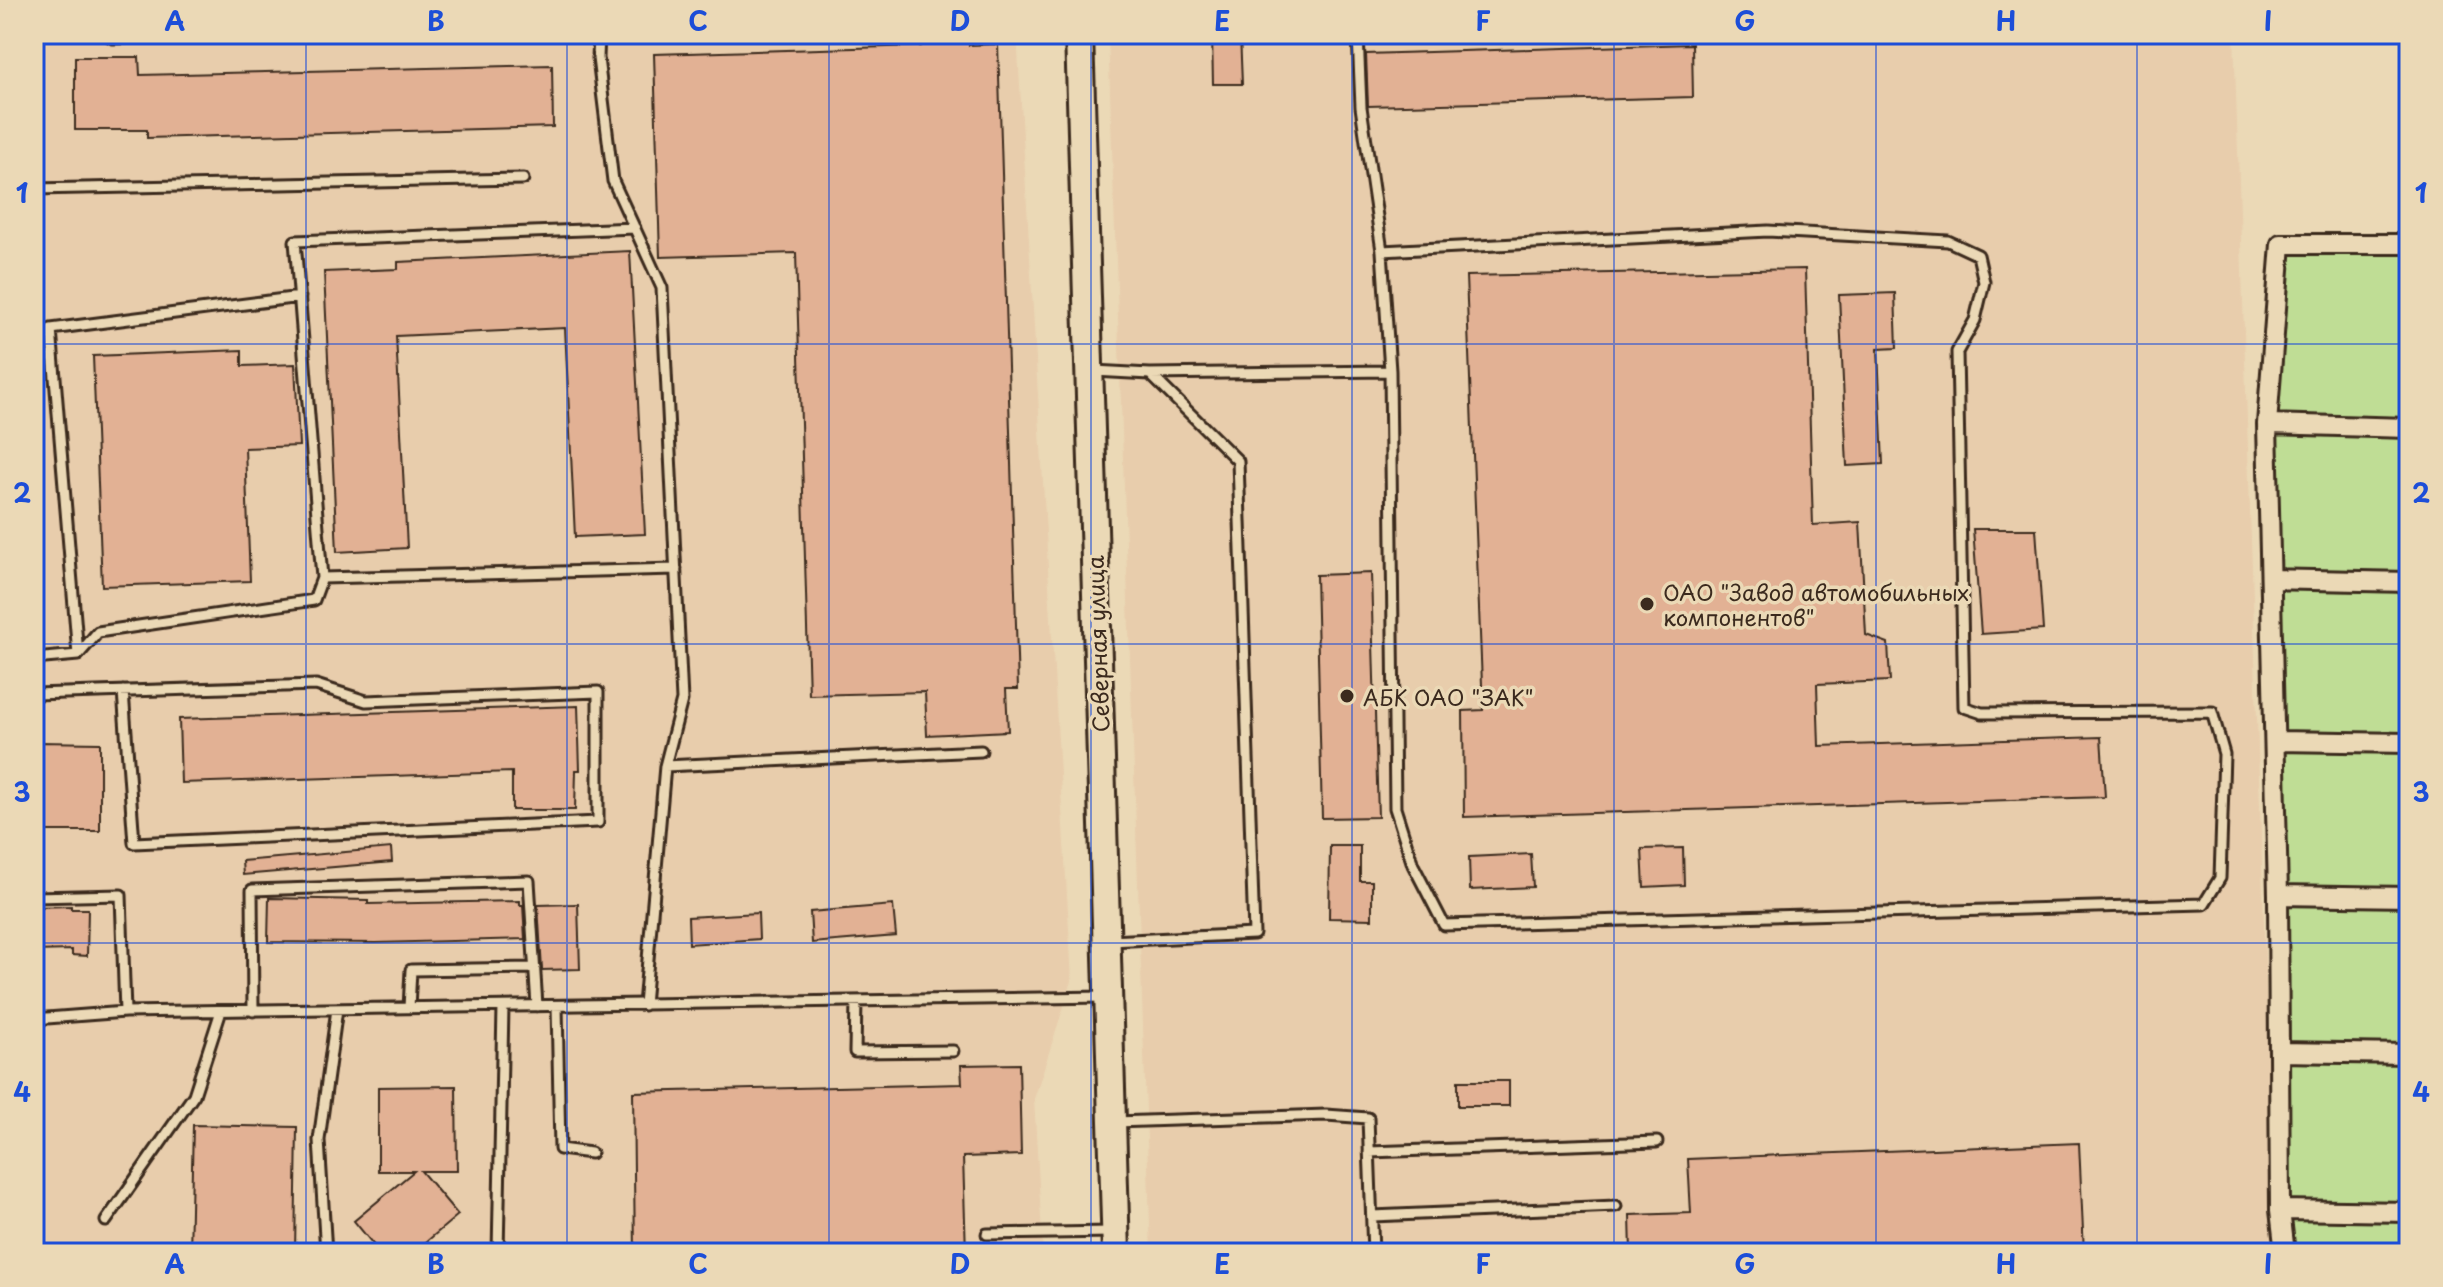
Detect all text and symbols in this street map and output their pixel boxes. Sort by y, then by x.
text: A [165,1,185,40]
text: B [427,1,445,40]
text: C [688,1,708,40]
text: D [950,1,970,40]
text: E [1214,1,1230,40]
text: F [1475,1,1491,40]
text: G [1734,1,1756,40]
text: H [1996,1,2016,40]
text: I [2264,1,2272,40]
text: 1 [16,173,28,212]
text: 1 [2415,173,2427,212]
text: 2 [13,473,31,512]
text: 2 [2412,473,2430,512]
street label: Северная улица [1077,555,1117,733]
place label: ОАО "Завод автомобильных компонентов" [1663,575,1969,633]
marker: ОАО "Завод автомобильных компонентов" [1638,595,1656,613]
place label: АБК ОАО "ЗАК" [1363,680,1534,713]
marker: АБК ОАО "ЗАК" [1338,687,1356,705]
text: 3 [13,772,31,811]
text: 3 [2412,772,2430,811]
text: 4 [13,1072,31,1111]
text: 4 [2412,1072,2430,1111]
text: A [165,1244,185,1283]
text: B [427,1244,445,1283]
text: C [688,1244,708,1283]
text: D [950,1244,970,1283]
text: E [1214,1244,1230,1283]
text: F [1475,1244,1491,1283]
text: G [1734,1244,1756,1283]
text: H [1996,1244,2016,1283]
text: I [2264,1244,2272,1283]

